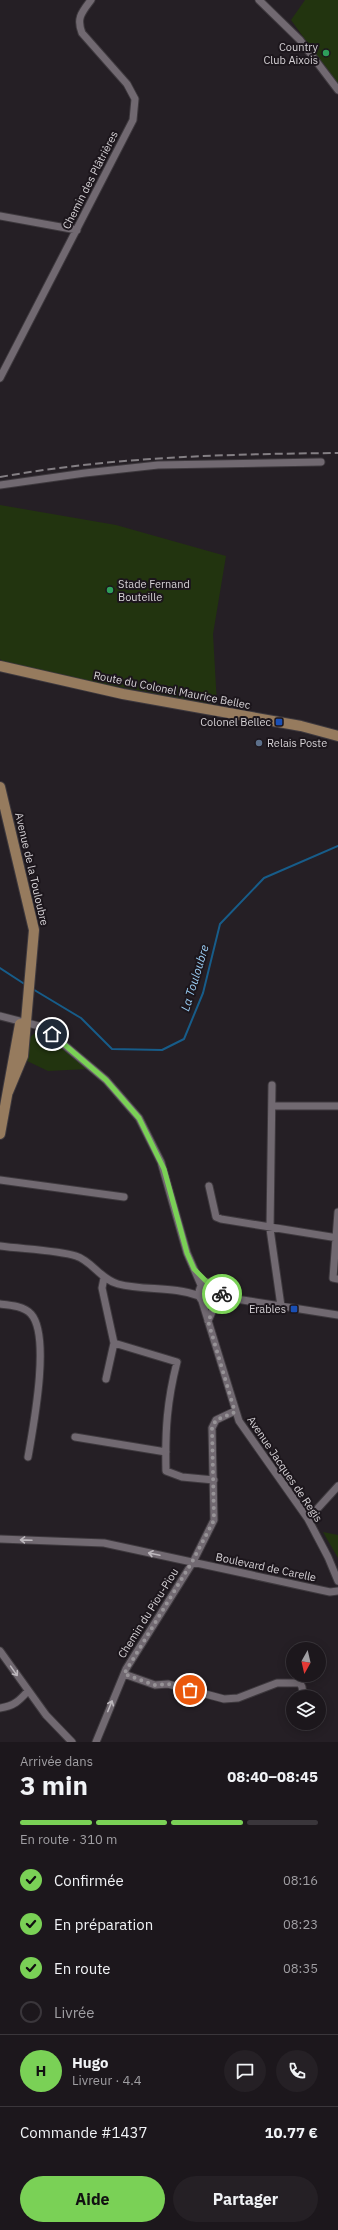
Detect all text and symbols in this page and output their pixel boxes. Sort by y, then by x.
place label: Country Club Aixois [263,40,319,67]
marker: Country Club Aixois [321,48,331,58]
street label: Chemin des Plâtrières [59,129,121,231]
place label: Stade Fernand Bouteille [118,577,190,604]
marker: Stade Fernand Bouteille [105,585,115,595]
street label: Route du Colonel Maurice Bellec [92,668,252,712]
place label: Colonel Bellec [200,715,271,729]
marker: Colonel Bellec [274,717,284,727]
place label: Relais Poste [267,736,327,750]
marker: Relais Poste [254,738,264,748]
street label: Avenue de la Touloubre [12,811,52,927]
water label: La Touloubre [177,943,212,1013]
pin [35,1017,69,1051]
icon: home [41,1023,63,1045]
courier [202,1274,242,1314]
icon: bike [211,1283,233,1305]
place label: Erables [249,1302,286,1316]
marker: Erables [289,1304,299,1314]
street label: Avenue Jacques de Regis [244,1413,326,1525]
one-way arrow [20,1536,33,1544]
one-way arrow [148,1549,161,1557]
street label: Boulevard de Carelle [214,1550,318,1584]
street label: Chemin du Piou-Piou [115,1565,181,1661]
north arrow [286,1642,326,1682]
map controls [286,1642,326,1730]
one-way arrow [10,1665,18,1676]
pin [173,1673,207,1707]
icon: bag [179,1679,201,1701]
button: layers [286,1690,326,1730]
one-way arrow [107,1700,115,1712]
text: Arrivée dans [20,1753,93,1770]
text: 08:40–08:45 [227,1767,318,1786]
text: 3 min [20,1768,88,1802]
text: En route · 310 m [20,1831,117,1848]
icon: check [20,1869,42,1891]
text: Confirmée [54,1871,124,1890]
text: 08:16 [283,1872,318,1889]
icon: check [20,1913,42,1935]
text: En préparation [54,1915,153,1934]
text: 08:23 [283,1916,318,1933]
icon: check [20,1957,42,1979]
text: En route [54,1959,111,1978]
text: 08:35 [283,1960,318,1977]
text: Livrée [54,2003,95,2022]
button: chat [224,2050,266,2092]
button: phone [276,2050,318,2092]
text: Hugo [72,2053,108,2072]
text: H [36,2061,46,2080]
text: Livreur · 4.4 [72,2072,142,2089]
text: Commande #1437 [20,2123,148,2142]
text: 10.77 € [264,2123,318,2142]
button: Aide [20,2176,165,2222]
button: Partager [173,2176,318,2222]

